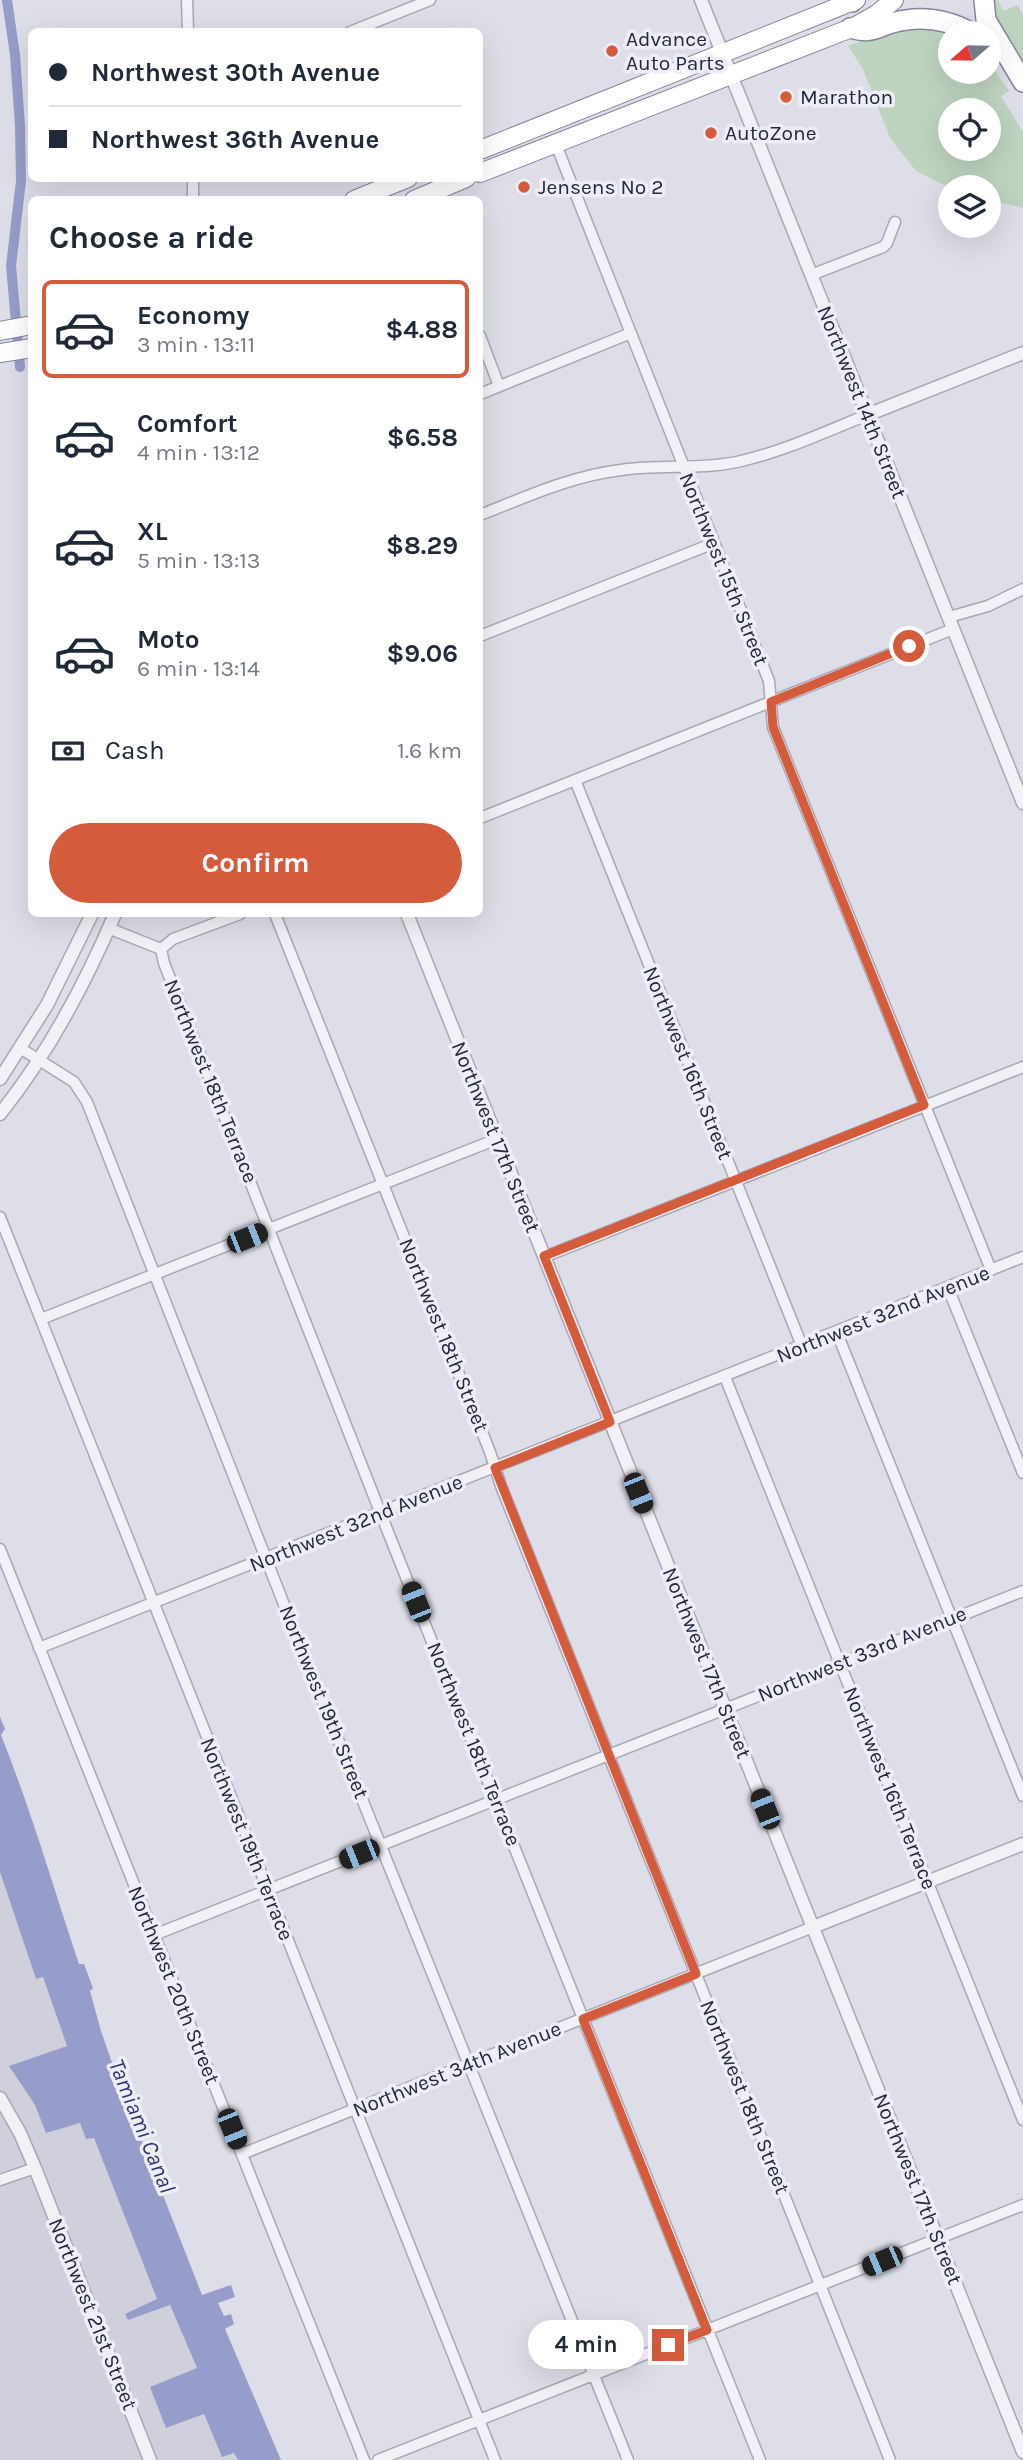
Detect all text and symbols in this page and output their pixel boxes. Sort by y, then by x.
north arrow [938,21,1001,84]
map controls [938,21,1001,238]
place label: Advance Auto Parts [626,27,725,75]
marker: Advance Auto Parts [604,43,620,59]
text: Northwest 30th Avenue [91,57,380,88]
place label: Marathon [800,85,893,109]
marker: Marathon [778,89,794,105]
button: locate [938,98,1001,161]
place label: AutoZone [725,121,817,145]
text: Northwest 36th Avenue [91,124,379,155]
marker: AutoZone [703,125,719,141]
place label: Jensens No 2 [538,175,663,199]
button: layers [938,175,1001,238]
marker: Jensens No 2 [516,179,532,195]
text: Choose a ride [49,219,254,256]
icon: car [53,298,116,361]
text: Economy [137,300,249,331]
street label: Northwest 14th Street [812,302,912,502]
text: $4.88 [385,314,458,345]
text: 3 min · 13:11 [137,331,255,358]
icon: car [53,406,116,469]
text: Comfort [137,408,238,439]
text: $6.58 [387,422,458,453]
text: 4 min · 13:12 [137,439,260,466]
street label: Northwest 15th Street [674,469,774,669]
icon: car [53,514,116,577]
text: XL [137,516,168,547]
text: $8.29 [386,530,458,561]
text: 5 min · 13:13 [137,547,260,574]
icon: car [53,622,116,685]
text: Moto [137,624,199,655]
route start [893,630,925,662]
text: $9.06 [386,638,458,669]
text: 6 min · 13:14 [137,655,260,682]
icon: cash [49,732,87,770]
text: Cash [105,735,165,766]
text: 1.6 km [397,737,462,764]
button: Confirm [49,823,462,903]
street label: Northwest 16th Street [638,963,738,1163]
street label: Northwest 18th Terrace [159,976,263,1186]
street label: Northwest 17th Street [447,1038,545,1236]
car [224,1220,271,1256]
street label: Northwest 18th Street [394,1235,494,1436]
street label: Northwest 32nd Avenue [773,1260,993,1368]
street label: Northwest 32nd Avenue [246,1469,466,1577]
car [621,1470,656,1516]
street label: Northwest 17th Street [658,1564,756,1762]
car [399,1579,434,1625]
street label: Northwest 33rd Avenue [754,1601,970,1707]
street label: Northwest 19th Street [274,1602,374,1802]
street label: Northwest 18th Terrace [422,1639,526,1849]
street label: Northwest 16th Terrace [838,1683,942,1893]
street label: Northwest 19th Terrace [195,1734,299,1944]
car [748,1786,783,1832]
car [336,1836,383,1872]
street label: Northwest 20th Street [123,1882,225,2088]
street label: Northwest 18th Street [695,1997,795,2198]
street label: Northwest 34th Avenue [349,2016,565,2122]
water label: Tamiami Canal [103,2055,181,2197]
street label: Northwest 17th Street [869,2090,967,2288]
car [215,2106,250,2152]
street label: Northwest 21st Street [44,2215,142,2413]
car [859,2243,906,2279]
callout: 4 min [528,2320,644,2370]
route end [652,2329,684,2361]
text: 4 min [554,2331,618,2358]

